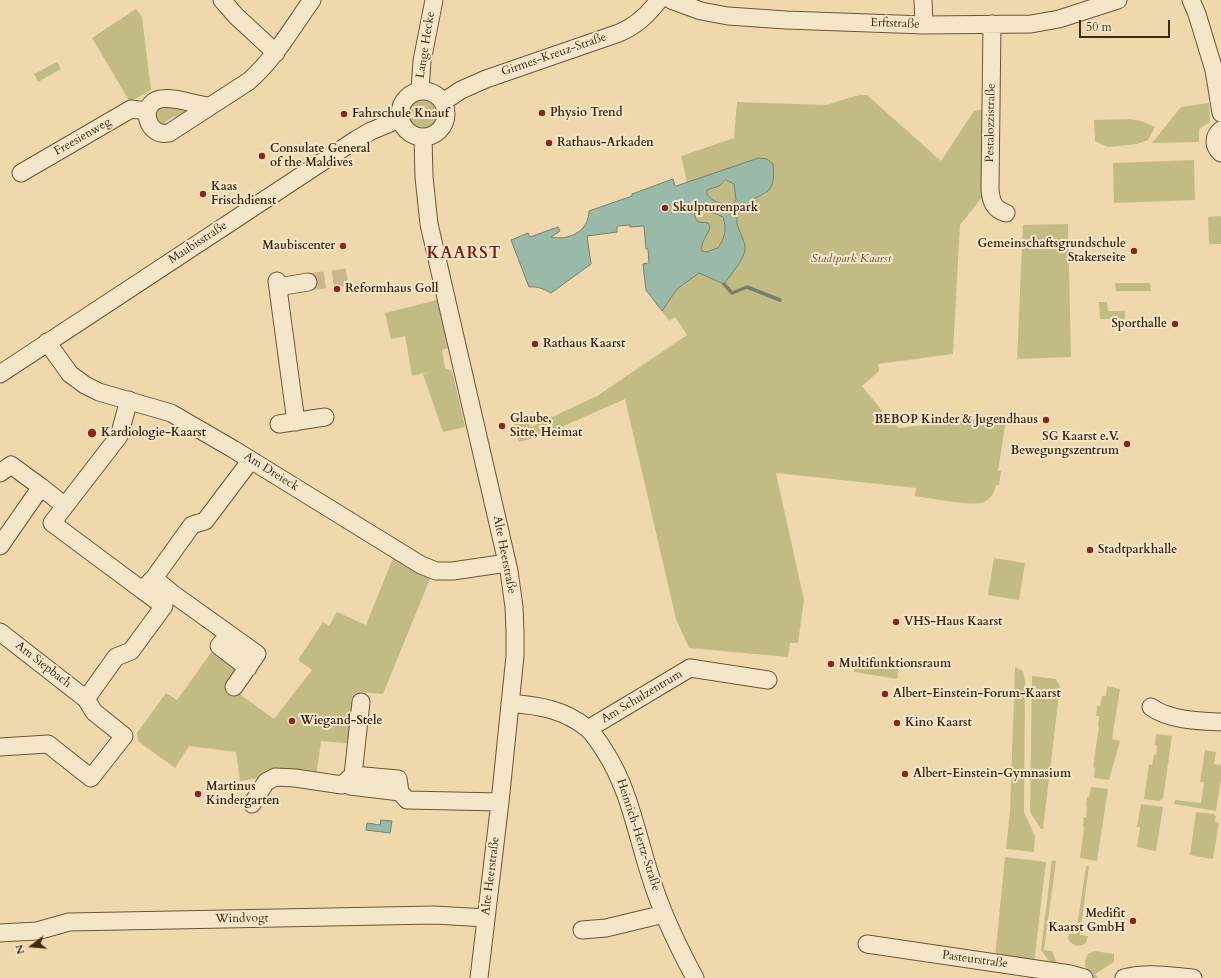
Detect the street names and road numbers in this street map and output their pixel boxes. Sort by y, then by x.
street label: Lange Hecke [414,11,438,79]
street label: Erftstraße [870,16,920,32]
street label: Girmes-Kreuz-Straße [500,30,608,80]
street label: Pestalozzistraße [983,83,999,163]
street label: Freesienweg [52,115,114,159]
street label: Maubisstraße [166,219,230,267]
street label: Am Dreieck [241,449,301,495]
street label: Alte Heerstraße [489,515,519,595]
street label: Am Siepbach [12,639,74,691]
street label: Am Schulzentrum [599,667,685,727]
street label: Heinrich-Hertz-Straße [613,777,663,893]
street label: Alte Heerstraße [479,836,503,916]
street label: Windvogt [215,911,269,927]
street label: Pasteurstraße [941,948,1009,972]

